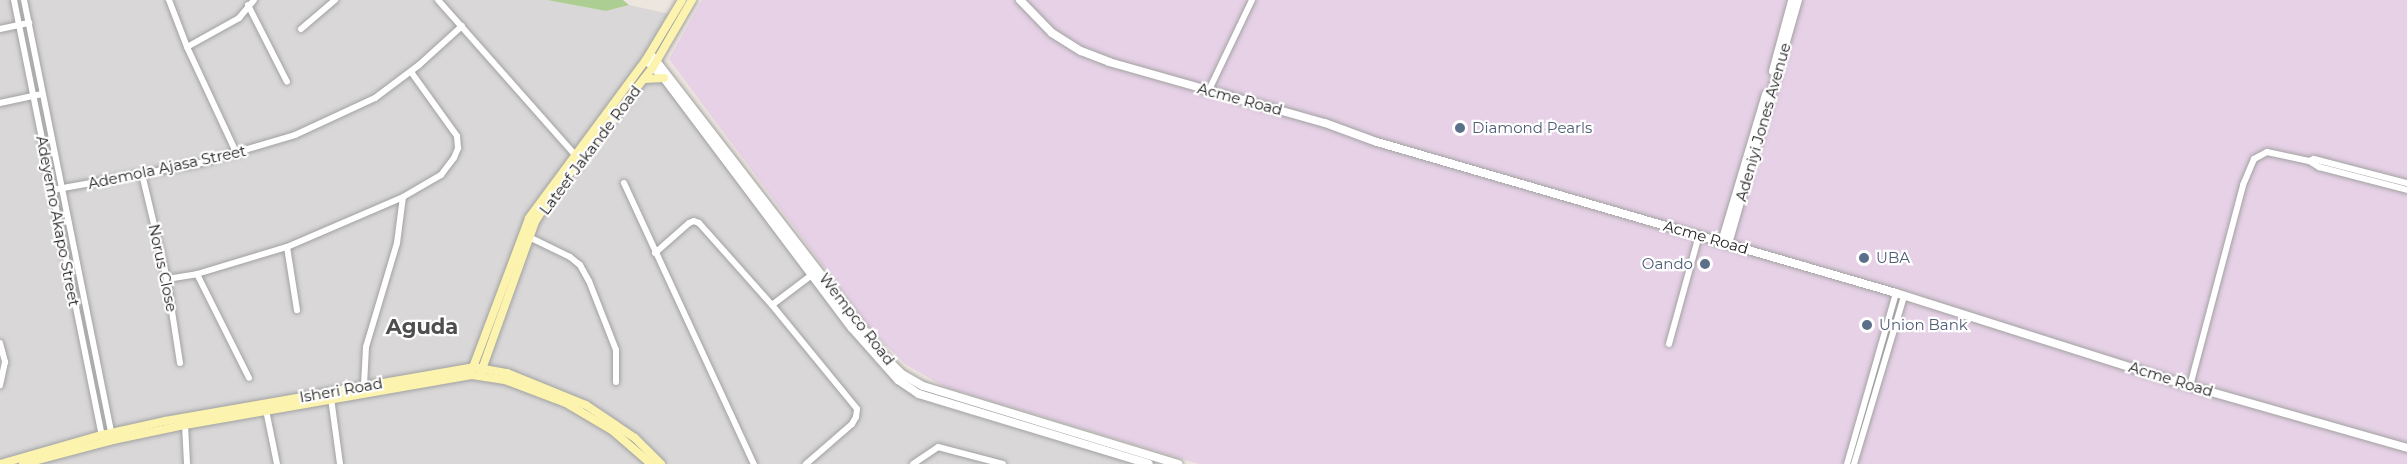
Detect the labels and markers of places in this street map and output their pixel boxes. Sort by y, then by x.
place label: Diamond Pearls [1472,119,1592,137]
marker: Diamond Pearls [1453,121,1467,135]
place label: UBA [1876,249,1910,267]
marker: UBA [1857,251,1871,265]
place label: Oando [1642,255,1693,273]
marker: Oando [1698,257,1712,271]
place label: Union Bank [1879,316,1968,334]
marker: Union Bank [1860,318,1874,332]

